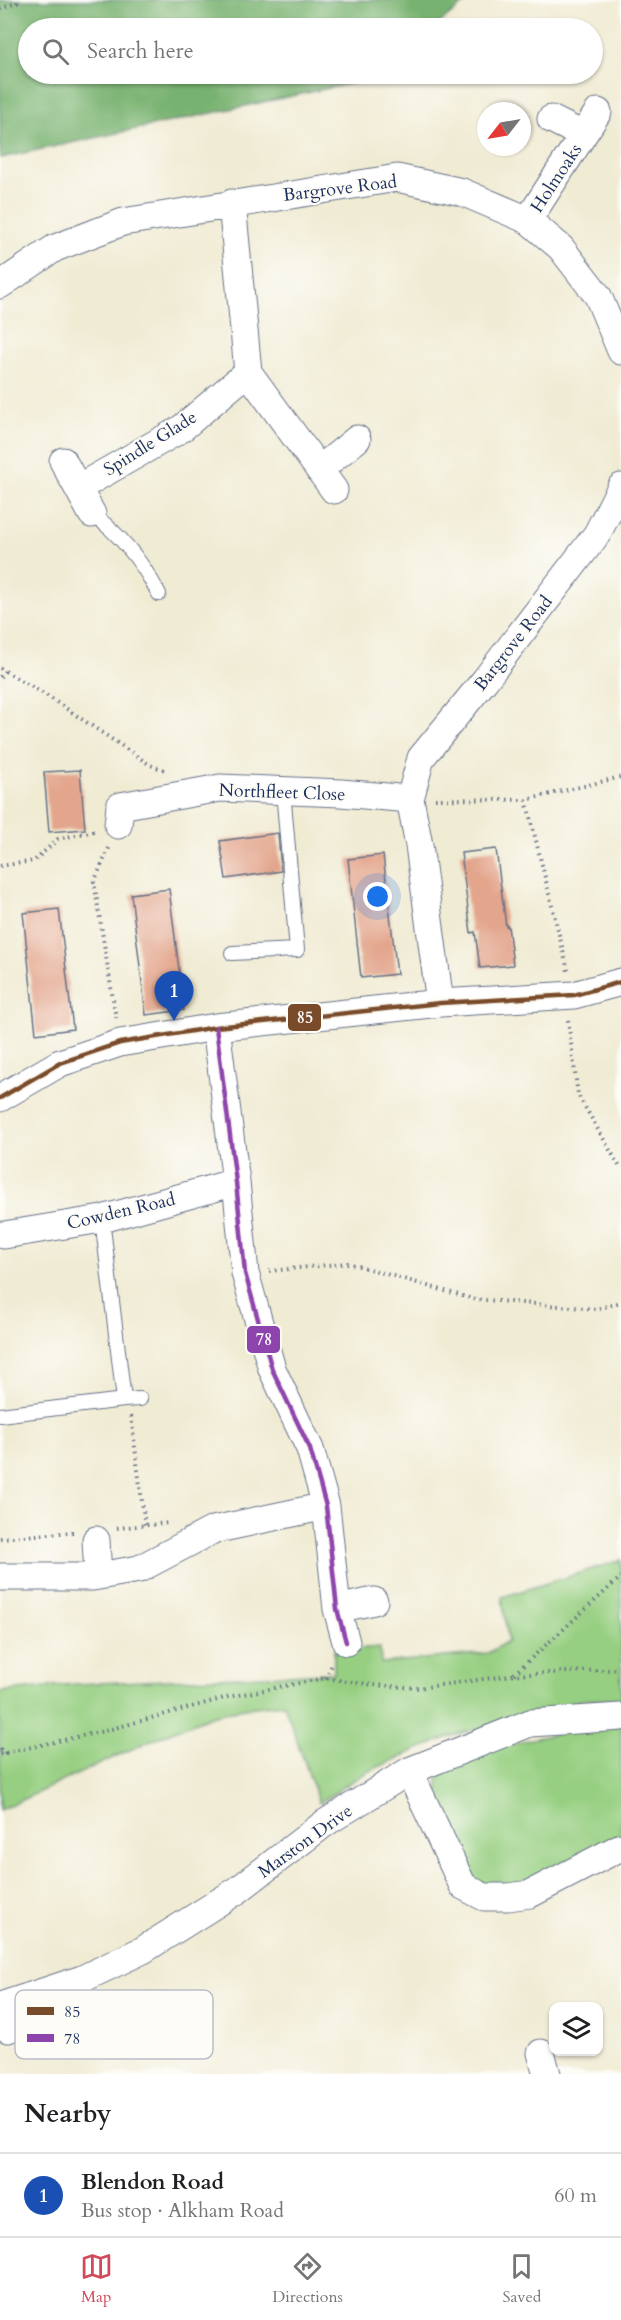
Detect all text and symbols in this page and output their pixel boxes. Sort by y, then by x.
search box [18,18,603,84]
icon: search [39,35,72,68]
text: Search here [87,36,194,66]
north arrow [477,102,531,156]
street label: Holmoaks [525,139,588,218]
street label: Bargrove Road [282,169,399,208]
street label: Spindle Glade [99,405,202,482]
street label: Bargrove Road [468,590,559,696]
street label: Northfleet Close [218,778,346,807]
your location [363,882,392,911]
pin: 1 [154,972,194,1021]
line badge: 85 [287,1003,322,1032]
text: 85 [297,1007,313,1029]
street label: Cowden Road [65,1187,178,1236]
line badge: 78 [246,1325,281,1354]
text: 78 [256,1329,272,1351]
street label: Marston Drive [253,1799,358,1884]
legend [15,1990,213,2059]
text: 85 [64,2001,80,2023]
map controls [549,2002,603,2056]
button: layers [549,2002,603,2056]
text: 78 [64,2028,80,2050]
text: Nearby [24,2096,112,2131]
text: Blendon Road [81,2167,224,2197]
text: 1 [38,2182,49,2209]
text: 60 m [554,2182,597,2209]
text: Bus stop · Alkham Road [81,2197,284,2224]
tab: Map [80,2250,113,2308]
tab: Directions [272,2250,343,2308]
tab: Saved [502,2250,541,2308]

